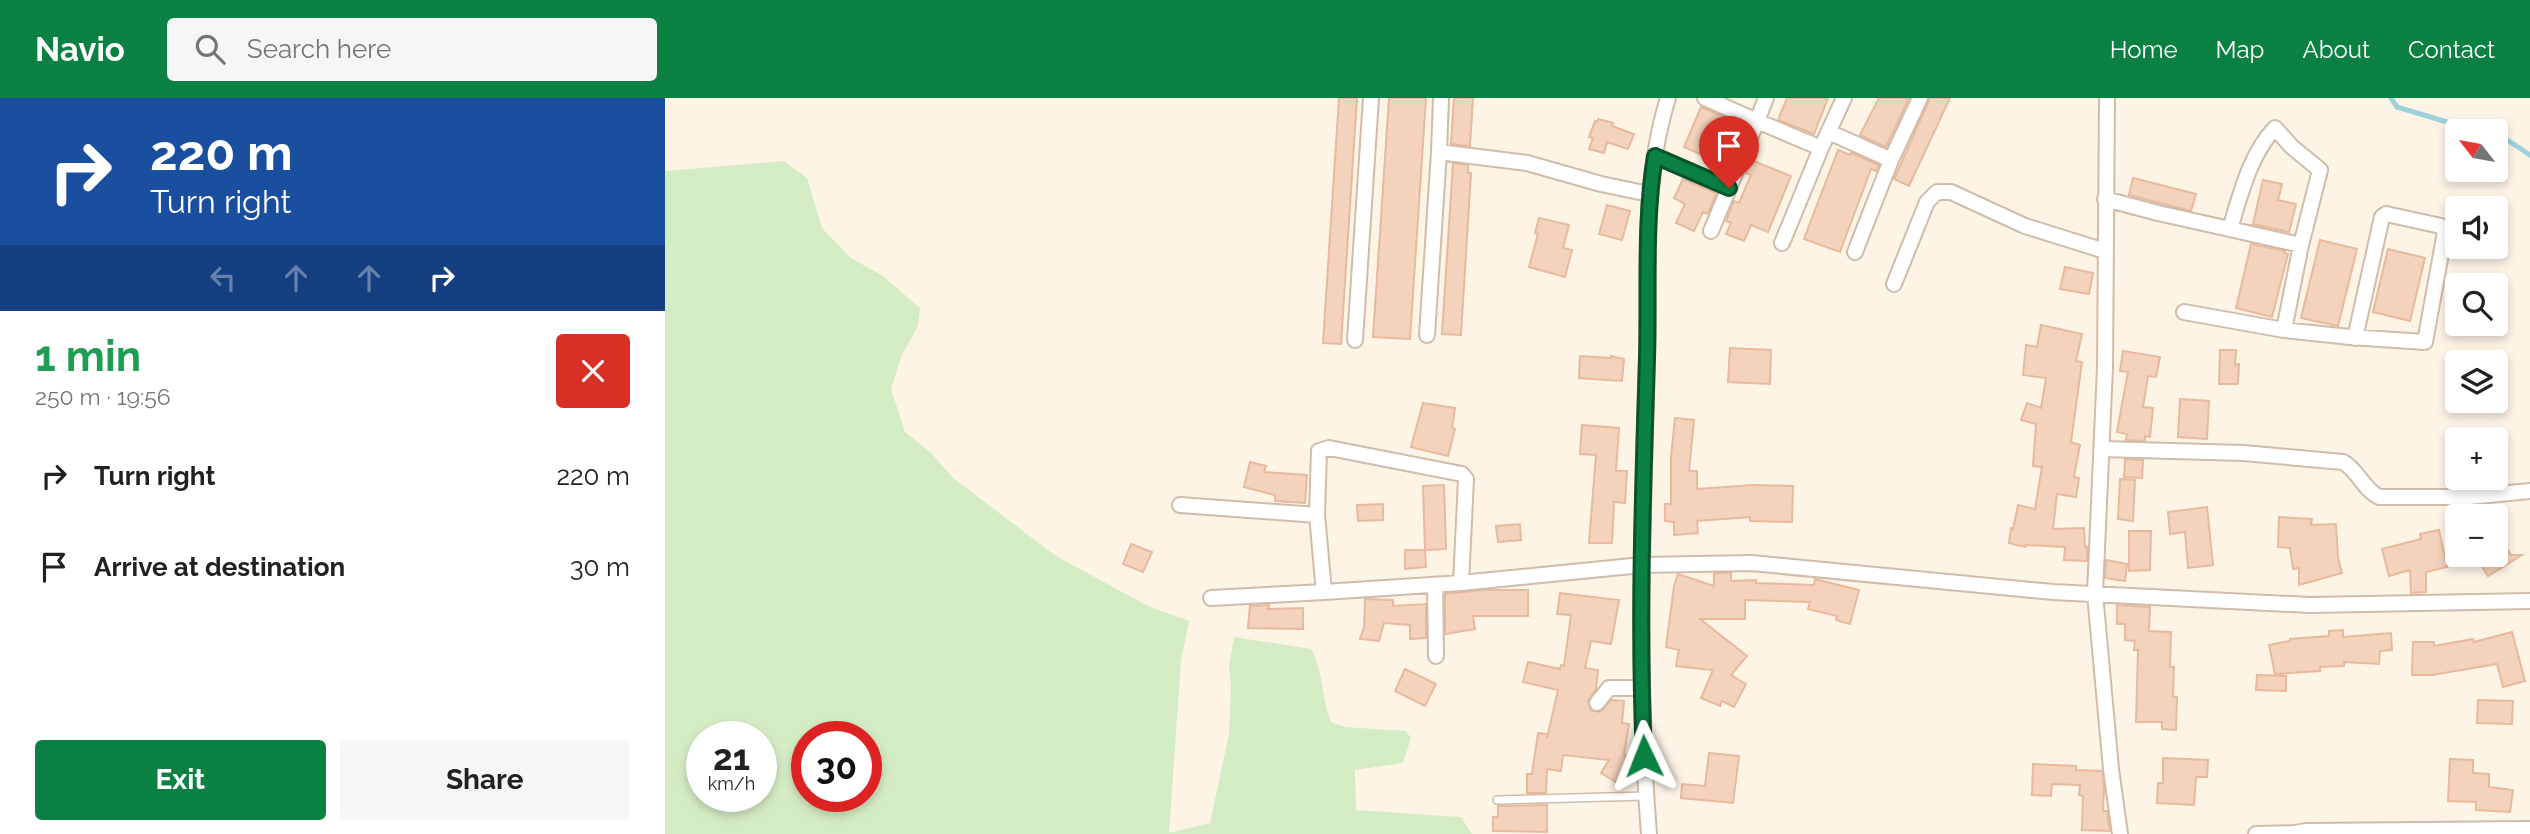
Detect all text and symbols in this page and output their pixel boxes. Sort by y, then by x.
search box [167,18,657,81]
text: Navio [35,30,125,69]
icon: search [191,30,229,68]
text: Search here [247,34,391,64]
text: Home [2110,35,2178,64]
text: Map [2216,35,2264,64]
text: About [2302,35,2370,64]
text: Contact [2408,35,2495,64]
pin [1699,116,1759,188]
north arrow [2445,119,2508,182]
map controls [2445,119,2508,567]
text: 220 m [150,124,293,181]
icon: right [35,126,126,217]
icon: arrive [1710,127,1748,165]
text: Turn right [150,183,291,220]
button: sound [2445,196,2508,259]
icon: left [204,259,242,297]
icon: ahead [277,259,315,297]
icon: ahead [350,259,388,297]
icon: right [423,259,461,297]
button: search [2445,273,2508,336]
text: 1 min [35,332,141,381]
button: close [556,334,630,408]
button: layers [2445,350,2508,413]
text: 250 m · 19:56 [35,383,171,410]
button: + [2445,427,2508,490]
icon: right [35,457,73,495]
text: Turn right [94,461,215,491]
text: 220 m [556,461,630,491]
button: − [2445,504,2508,567]
icon: arrive [35,548,73,586]
text: Arrive at destination [94,552,345,582]
text: 30 m [570,552,630,582]
position arrow [1607,719,1681,793]
speed limit sign: 30 [791,721,882,812]
text: 21 [713,737,750,778]
button: Exit [35,740,326,820]
button: Share [340,740,630,820]
text: km/h [708,773,755,794]

